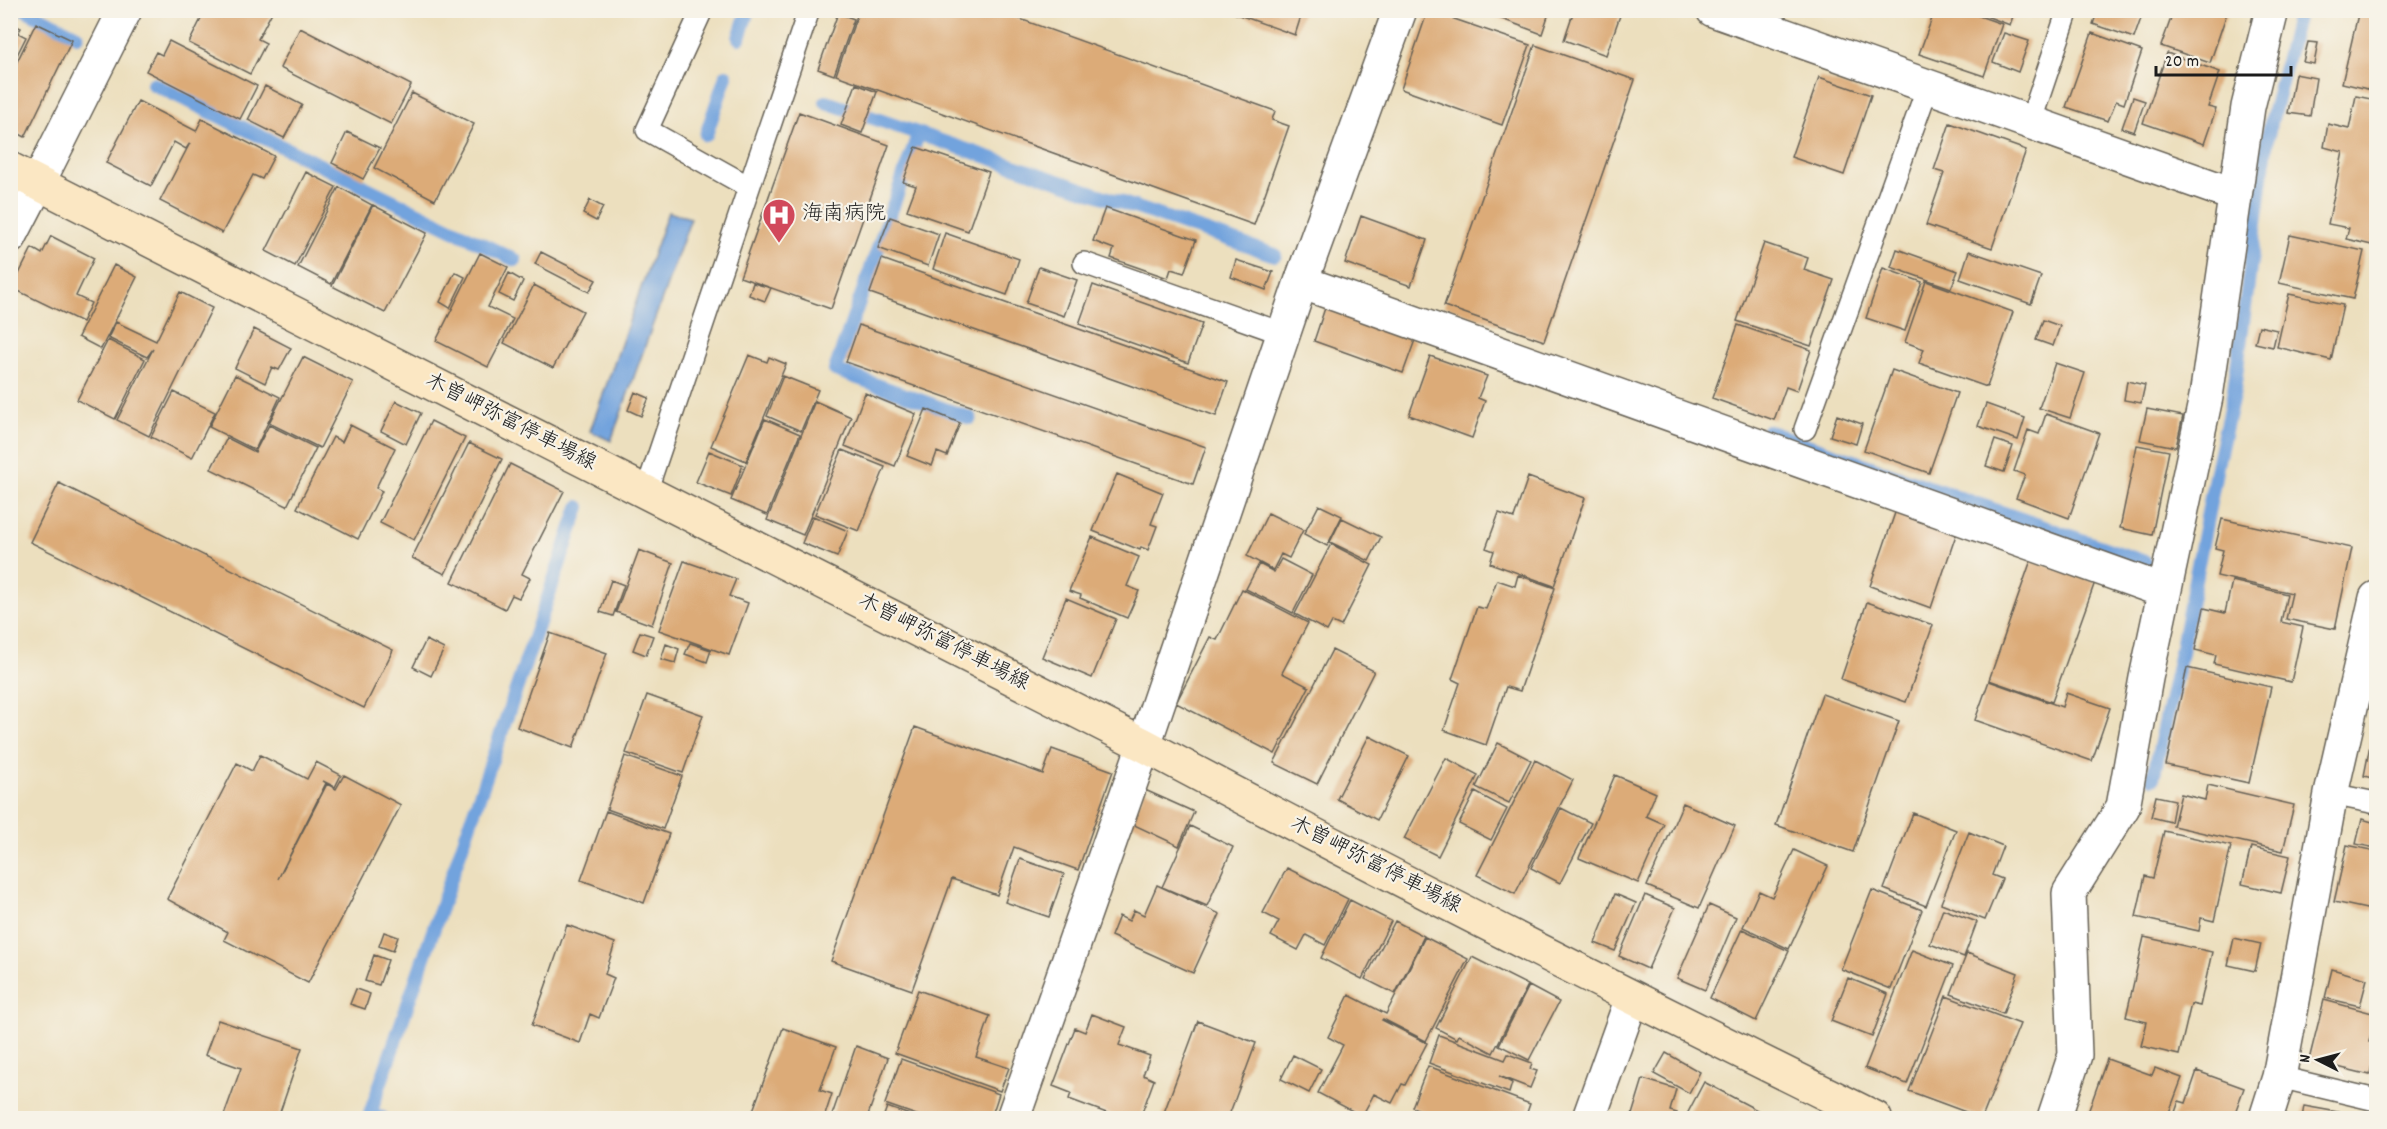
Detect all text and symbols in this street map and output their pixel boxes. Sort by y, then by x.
scale bar [2156,39,2291,77]
text: 20 m [2165,50,2199,75]
hospital icon: 海南病院 [761,197,797,244]
place label: 海南病院 [802,200,886,230]
street label: 木曽岬弥富停車場線 [419,367,601,479]
street label: 木曽岬弥富停車場線 [852,587,1034,699]
street label: 木曽岬弥富停車場線 [1284,810,1466,922]
north arrow [2288,1030,2348,1090]
text: N [2294,1053,2317,1064]

